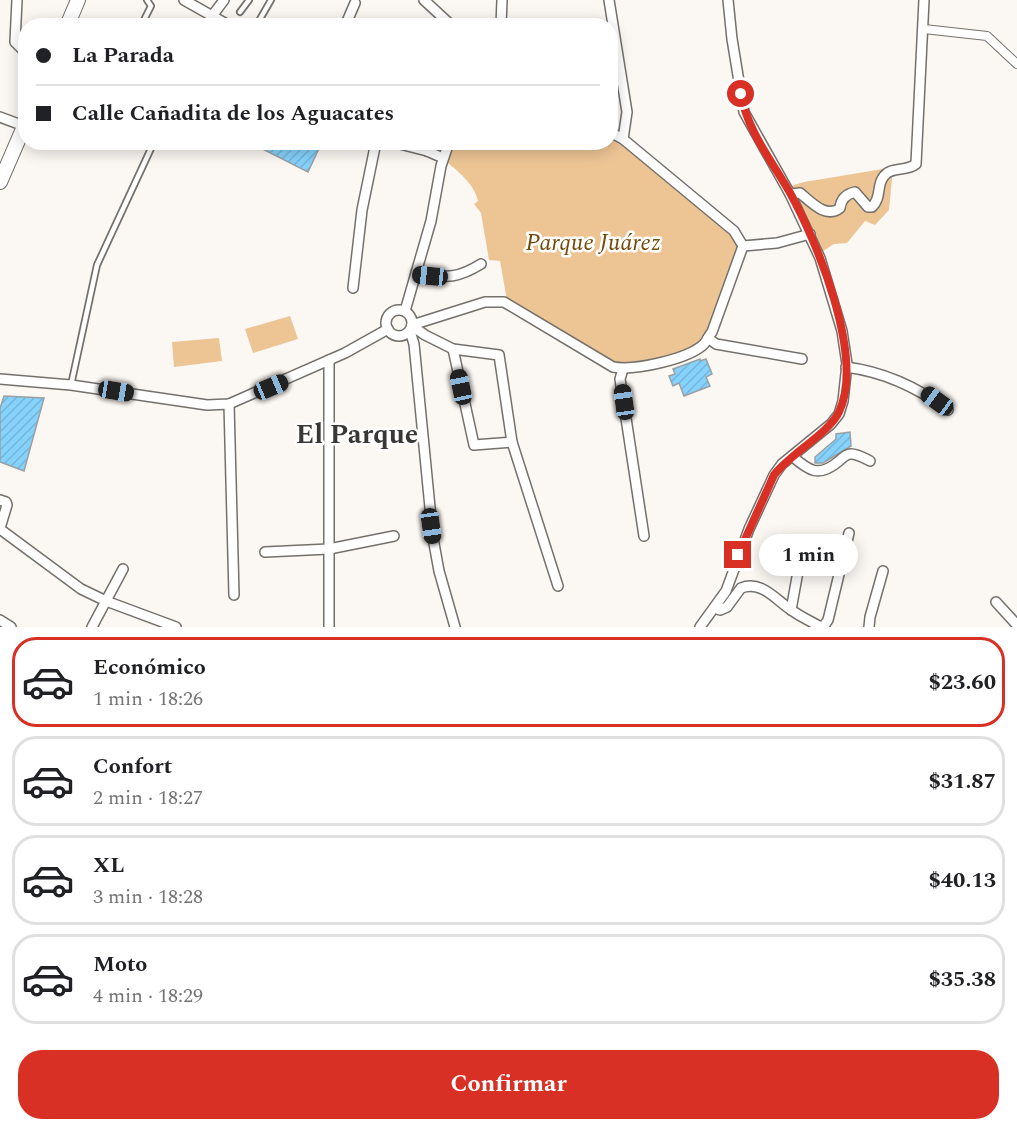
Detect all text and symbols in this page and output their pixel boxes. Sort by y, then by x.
text: La Parada [72,39,174,72]
route start [727,80,754,107]
text: Calle Cañadita de los Aguacates [72,97,394,130]
park label: Parque Juárez [525,225,661,261]
car [411,265,449,287]
car [448,368,474,406]
car [251,372,291,402]
car [97,379,135,403]
car [613,383,635,421]
car [917,383,957,419]
district label: El Parque [296,414,418,456]
car [420,507,442,545]
callout: 1 min [759,534,858,576]
text: 1 min [782,540,835,570]
route end [724,541,751,568]
text: Económico [93,651,206,684]
icon: car [21,655,75,709]
text: $23.60 [928,666,996,699]
text: 1 min · 18:26 [93,684,203,714]
text: Confort [93,750,172,783]
icon: car [21,754,75,808]
text: $31.87 [928,765,996,798]
text: 2 min · 18:27 [93,783,203,813]
text: XL [93,849,124,882]
icon: car [21,853,75,907]
text: $40.13 [928,864,996,897]
text: 3 min · 18:28 [93,882,203,912]
text: Moto [93,948,147,981]
icon: car [21,952,75,1006]
text: $35.38 [928,963,996,996]
text: 4 min · 18:29 [93,981,203,1011]
button: Confirmar [18,1050,999,1119]

